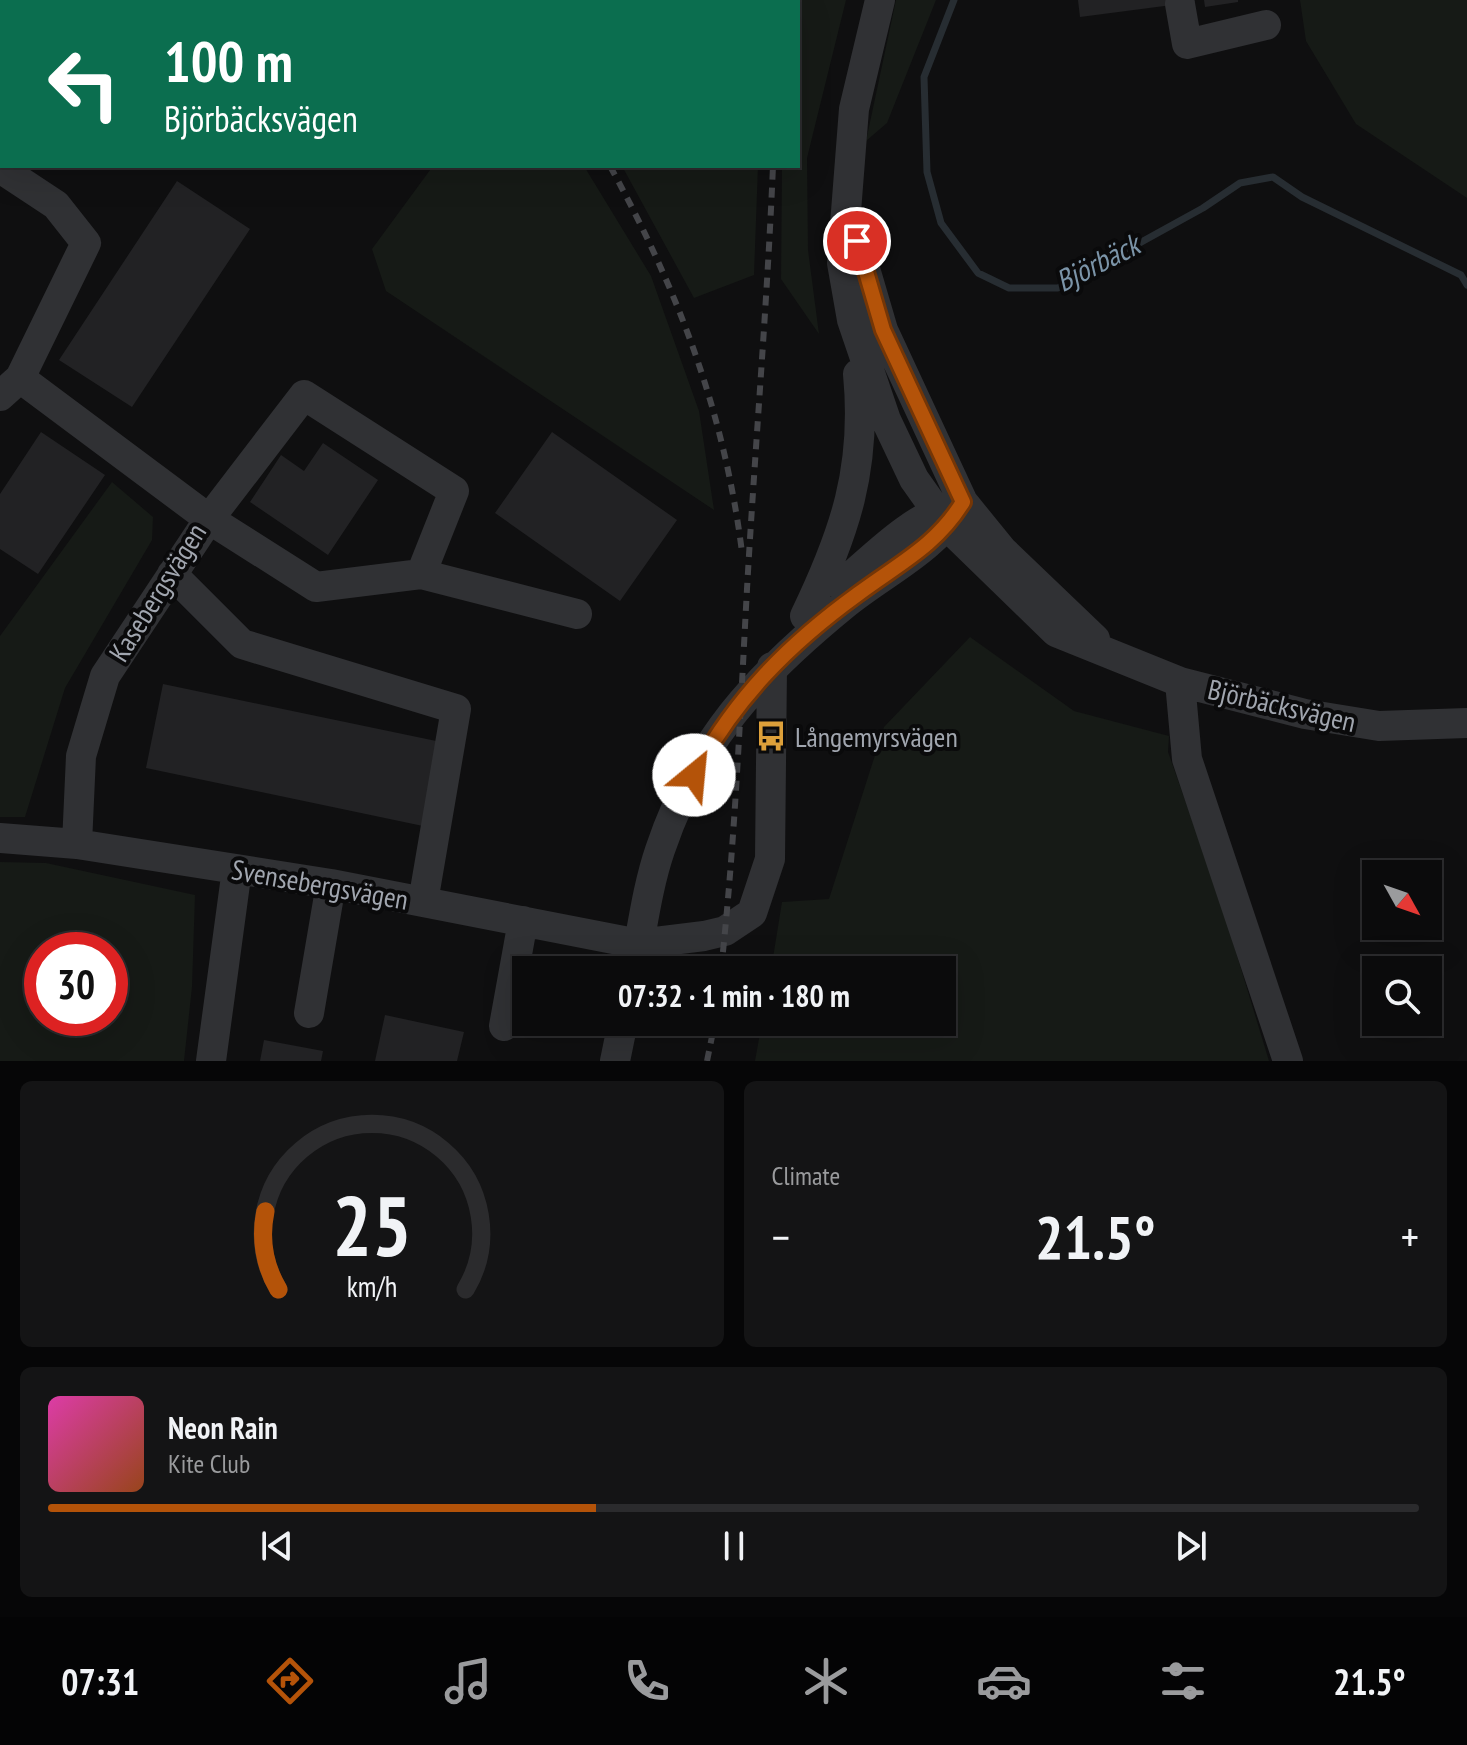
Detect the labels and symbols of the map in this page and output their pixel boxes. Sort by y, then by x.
pin [823,207,891,275]
water label: Björbäck [1048,223,1149,300]
street label: Kasebergsvägen [100,516,214,668]
street label: Björbäcksvägen [1204,670,1360,740]
place label: Långemyrsvägen [795,718,958,755]
bus stop icon: Långemyrsvägen [754,719,788,753]
position arrow [652,733,736,817]
street label: Svensebergsvägen [229,850,411,918]
north arrow [1362,860,1442,940]
speed limit sign: 30 [24,932,128,1036]

